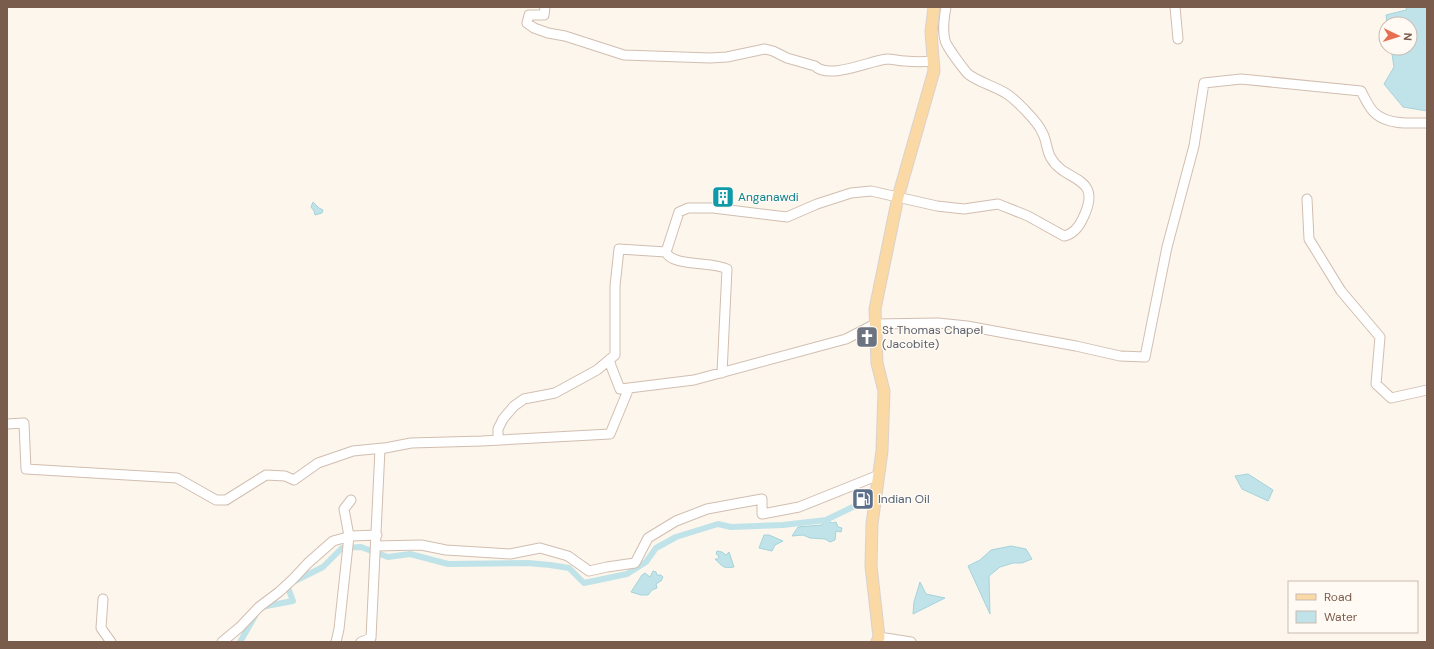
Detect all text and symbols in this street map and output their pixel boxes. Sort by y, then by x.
north arrow [1378,16,1418,56]
text: N [1401,32,1415,41]
building icon: Anganawdi [710,184,736,210]
place label: Anganawdi [738,189,799,205]
place label: St Thomas Chapel (Jacobite) [882,322,983,352]
church icon: St Thomas Chapel (Jacobite) [854,324,880,350]
fuel station icon: Indian Oil [850,486,876,512]
place label: Indian Oil [878,491,930,507]
legend [1288,581,1418,633]
text: Road [1324,589,1352,605]
text: Water [1324,609,1358,625]

